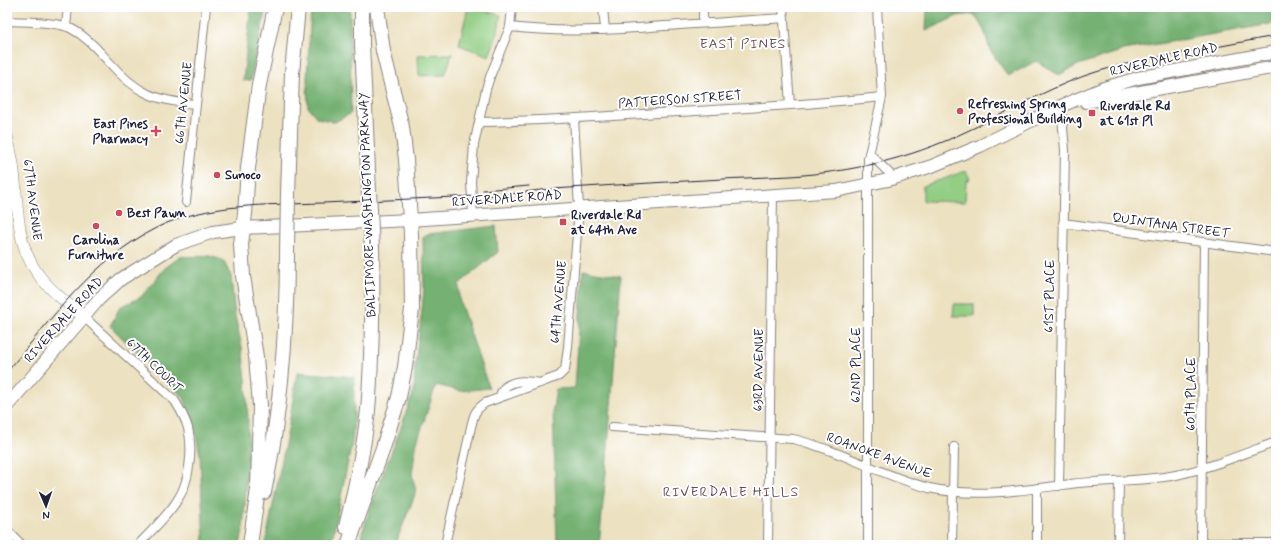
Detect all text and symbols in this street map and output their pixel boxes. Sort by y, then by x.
district label: EAST PINES [700,35,786,53]
street label: RIVERDALE ROAD [1108,39,1220,81]
street label: 66TH AVENUE [171,61,197,145]
street label: PATTERSON STREET [618,87,743,113]
street label: BALTIMORE-WASHINGTON PARKWAY [356,92,380,318]
place label: Refreshing Spring Professional Building [968,96,1082,129]
place label: Riverdale Rd at 61st Pl [1100,98,1170,130]
marker: Refreshing Spring Professional Building [955,106,965,116]
marker: Riverdale Rd at 61st Pl [1087,108,1097,118]
place label: East Pines Pharmacy [92,116,148,148]
marker: East Pines Pharmacy [151,126,161,136]
street label: 67TH AVENUE [19,158,45,242]
place label: Sunoco [225,167,261,184]
marker: Sunoco [212,170,222,180]
street label: RIVERDALE ROAD [451,187,563,211]
place label: Best Pawn [127,205,188,222]
place label: Riverdale Rd at 64th Ave [571,207,641,239]
marker: Best Pawn [114,208,124,218]
street label: QUINTANA STREET [1111,209,1232,243]
marker: Riverdale Rd at 64th Ave [558,217,568,227]
marker: Carolina Furniture [91,221,101,231]
place label: Carolina Furniture [68,232,125,264]
street label: 64TH AVENUE [547,259,571,344]
street label: 61ST PLACE [1041,259,1059,333]
street label: RIVERDALE ROAD [21,273,107,367]
street label: 62ND PLACE [848,327,865,403]
street label: 63RD AVENUE [750,328,768,412]
street label: 67TH COURT [122,335,187,398]
street label: 60TH PLACE [1183,357,1200,431]
street label: ROANOKE AVENUE [824,429,934,483]
district label: RIVERDALE HILLS [663,483,799,501]
north arrow [26,486,66,526]
text: N [42,508,50,522]

